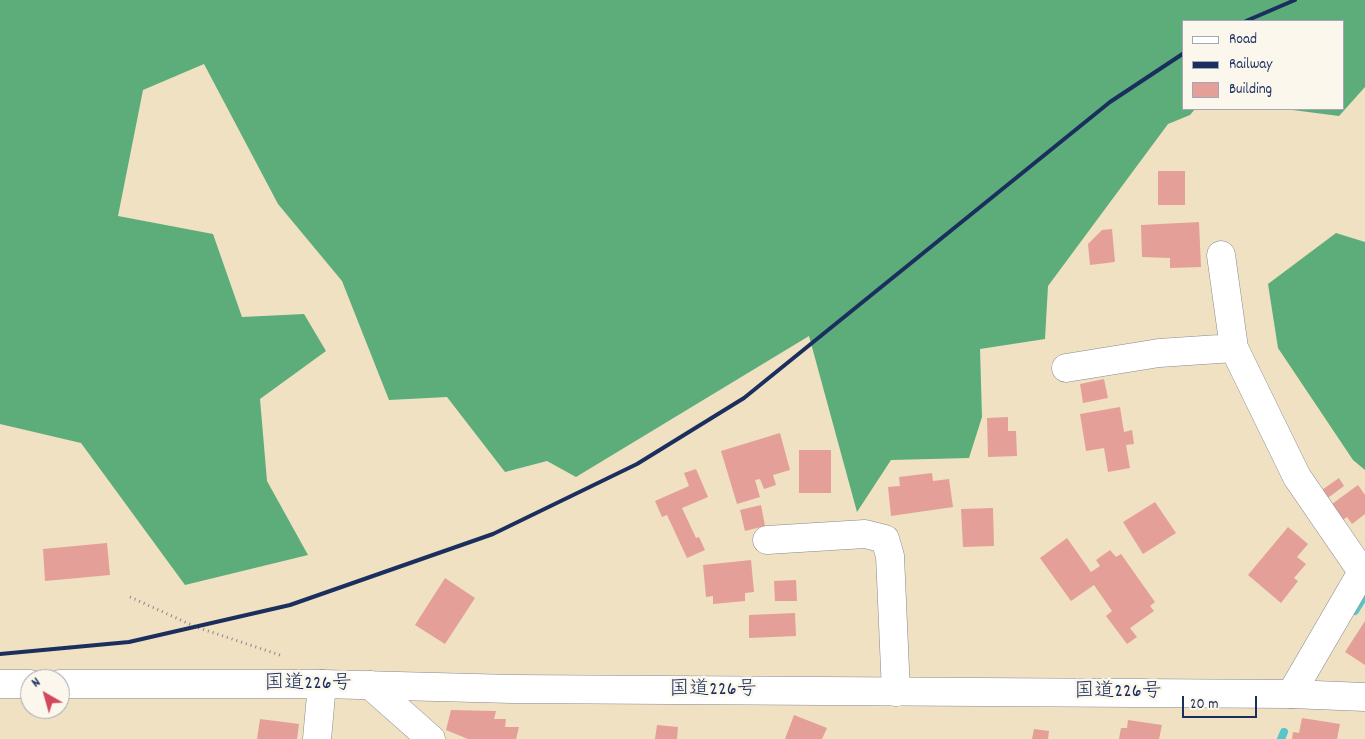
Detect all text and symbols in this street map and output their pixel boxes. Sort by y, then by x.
legend [1182,20,1345,110]
text: Road [1229,29,1257,51]
text: Railway [1229,54,1272,76]
text: Building [1229,79,1272,101]
north arrow [20,669,70,719]
text: N [27,673,45,693]
street label: 国道226号 [264,673,352,697]
street label: 国道226号 [669,679,757,703]
street label: 国道226号 [1074,681,1162,705]
scale bar [1185,686,1260,718]
text: 20 m [1190,694,1218,716]

